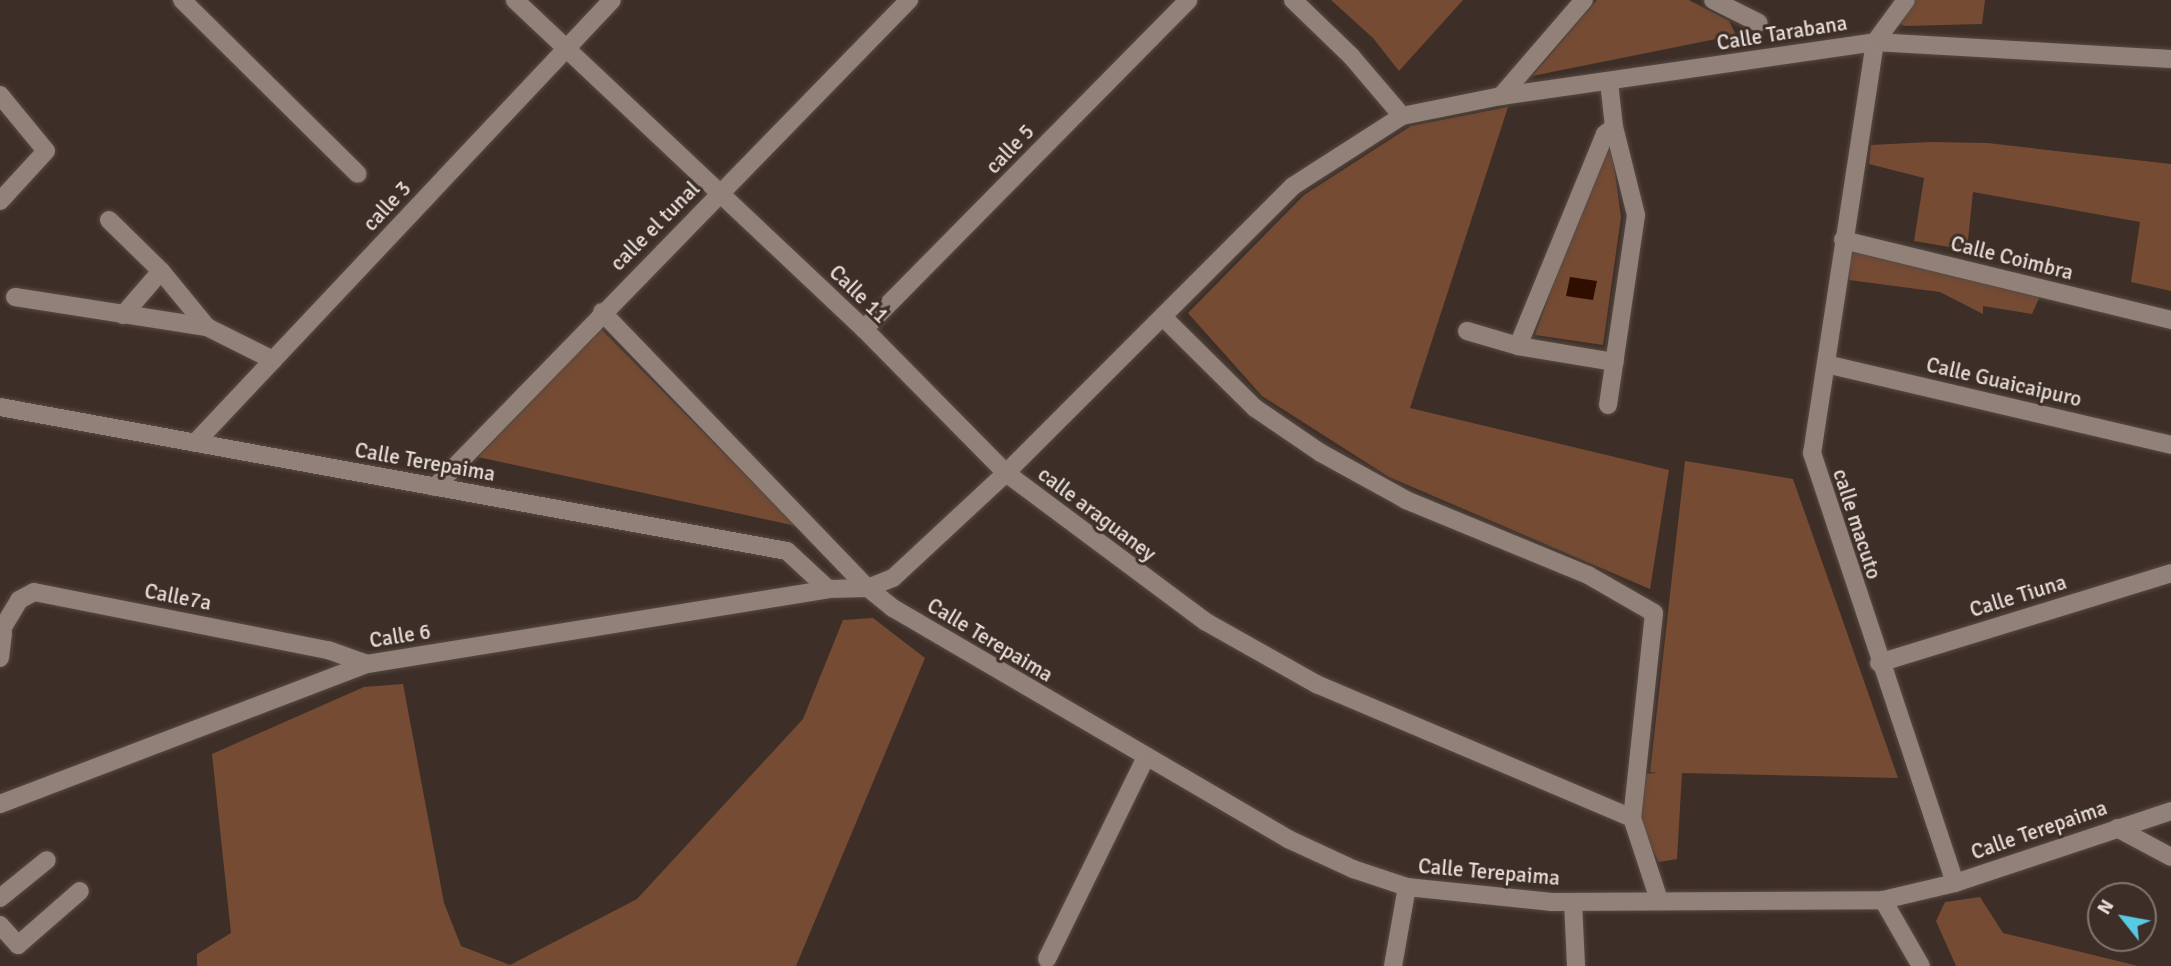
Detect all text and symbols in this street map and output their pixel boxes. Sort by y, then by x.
street label: Calle Tarabana [1715,10,1849,56]
street label: calle 5 [980,119,1040,179]
street label: calle 3 [358,176,416,236]
street label: calle el tunal [605,176,705,276]
street label: Calle Coimbra [1948,231,2076,285]
street label: Calle 11 [824,260,894,328]
street label: Calle Guaicaipuro [1924,352,2084,412]
street label: Calle Terepaima [353,437,497,487]
street label: calle araguaney [1033,461,1161,567]
street label: calle macuto [1827,466,1887,582]
street label: Calle Tiuna [1967,569,2069,623]
street label: Calle7a [142,578,214,616]
street label: Calle Terepaima [923,593,1057,687]
street label: Calle 6 [368,619,432,653]
street label: Calle Terepaima [1968,795,2110,865]
street label: Calle Terepaima [1417,853,1561,891]
north arrow [2087,882,2157,952]
text: N [2092,895,2119,919]

